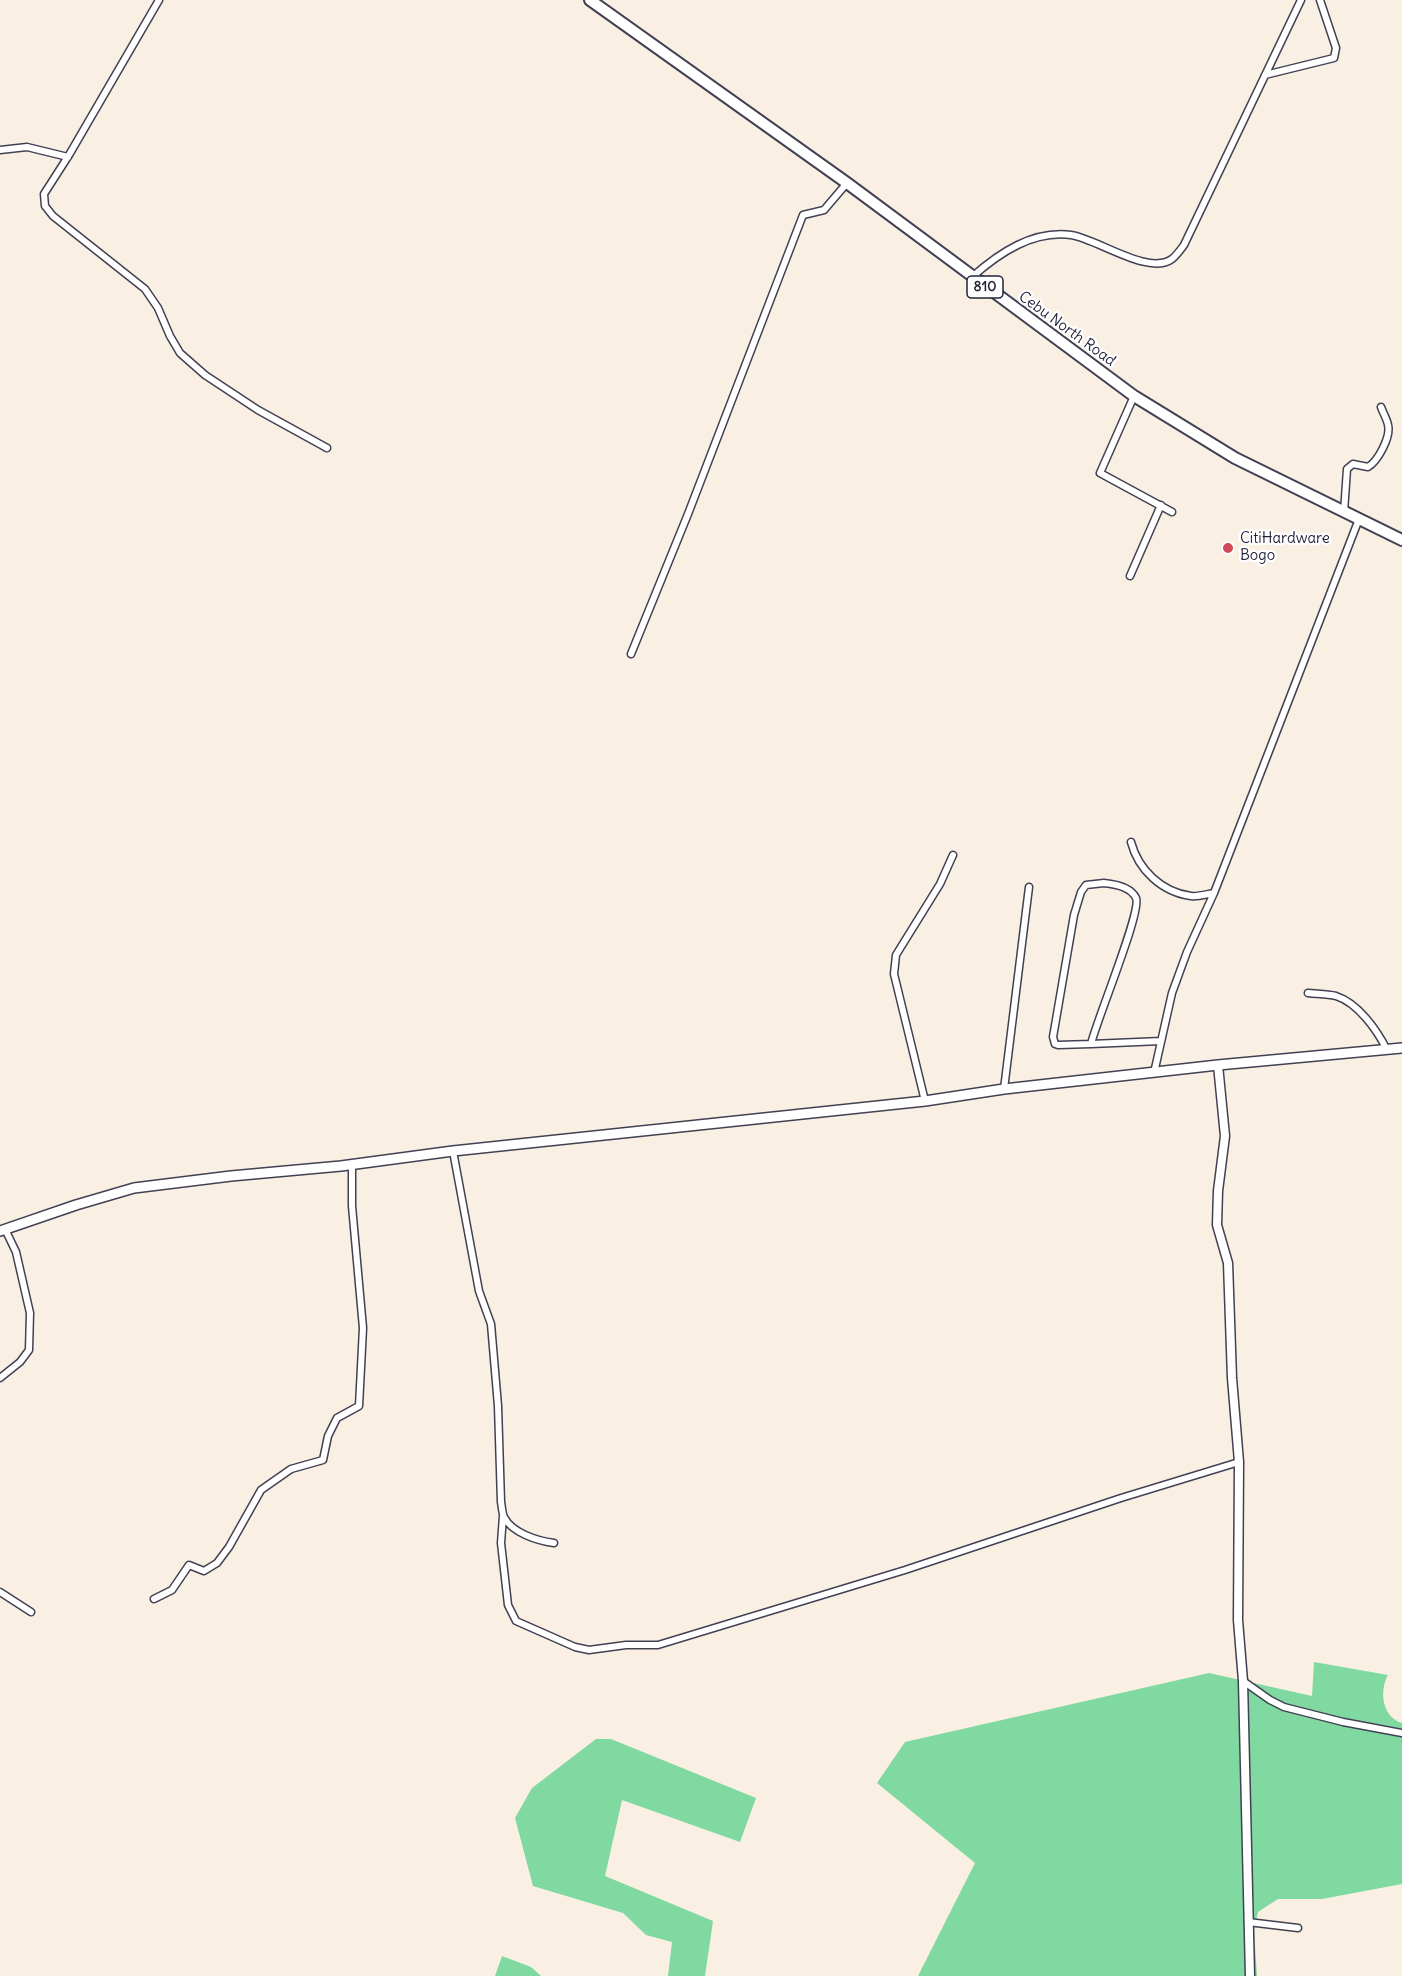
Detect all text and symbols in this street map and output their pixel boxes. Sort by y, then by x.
road number: 810 [967,276,1003,298]
street label: Cebu North Road [1015,288,1119,370]
place label: CitiHardware Bogo [1240,530,1330,565]
marker: CitiHardware Bogo [1221,541,1235,555]

